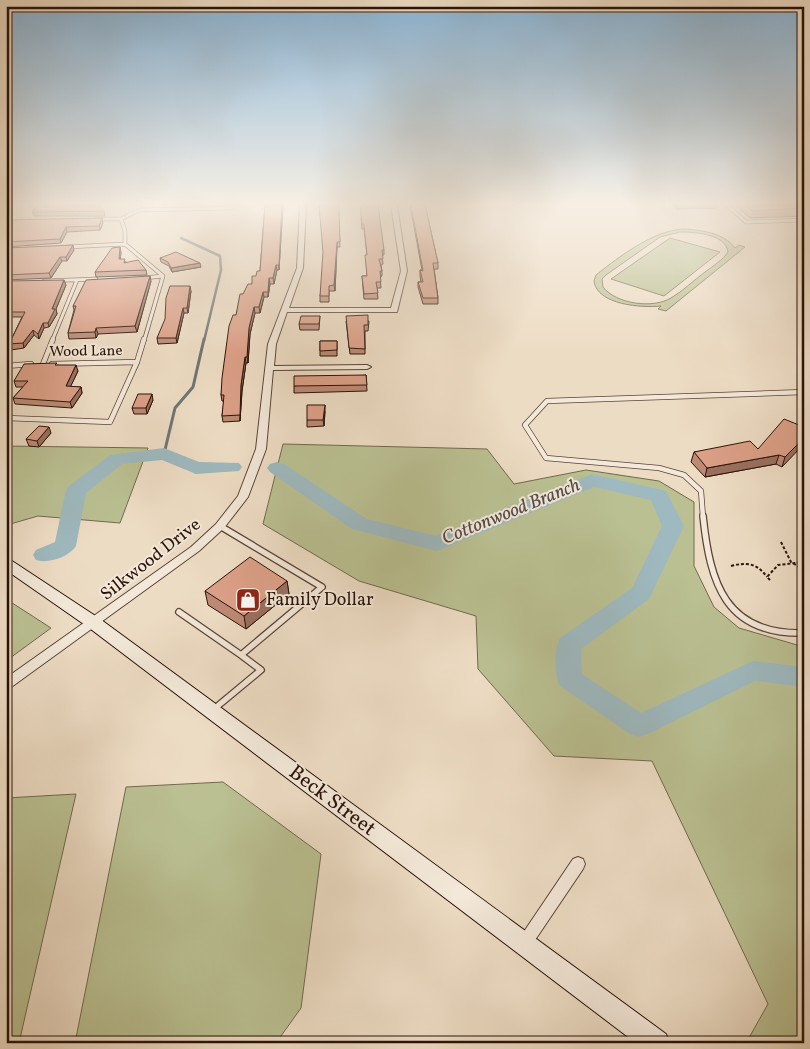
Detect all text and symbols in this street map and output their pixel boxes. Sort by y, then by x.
street label: Wood Lane [49,341,123,363]
water label: Cottonwood Branch [438,472,584,552]
street label: Silkwood Drive [96,513,206,607]
shop icon: Family Dollar [235,587,261,613]
place label: Family Dollar [266,588,374,613]
street label: Beck Street [282,759,382,843]

